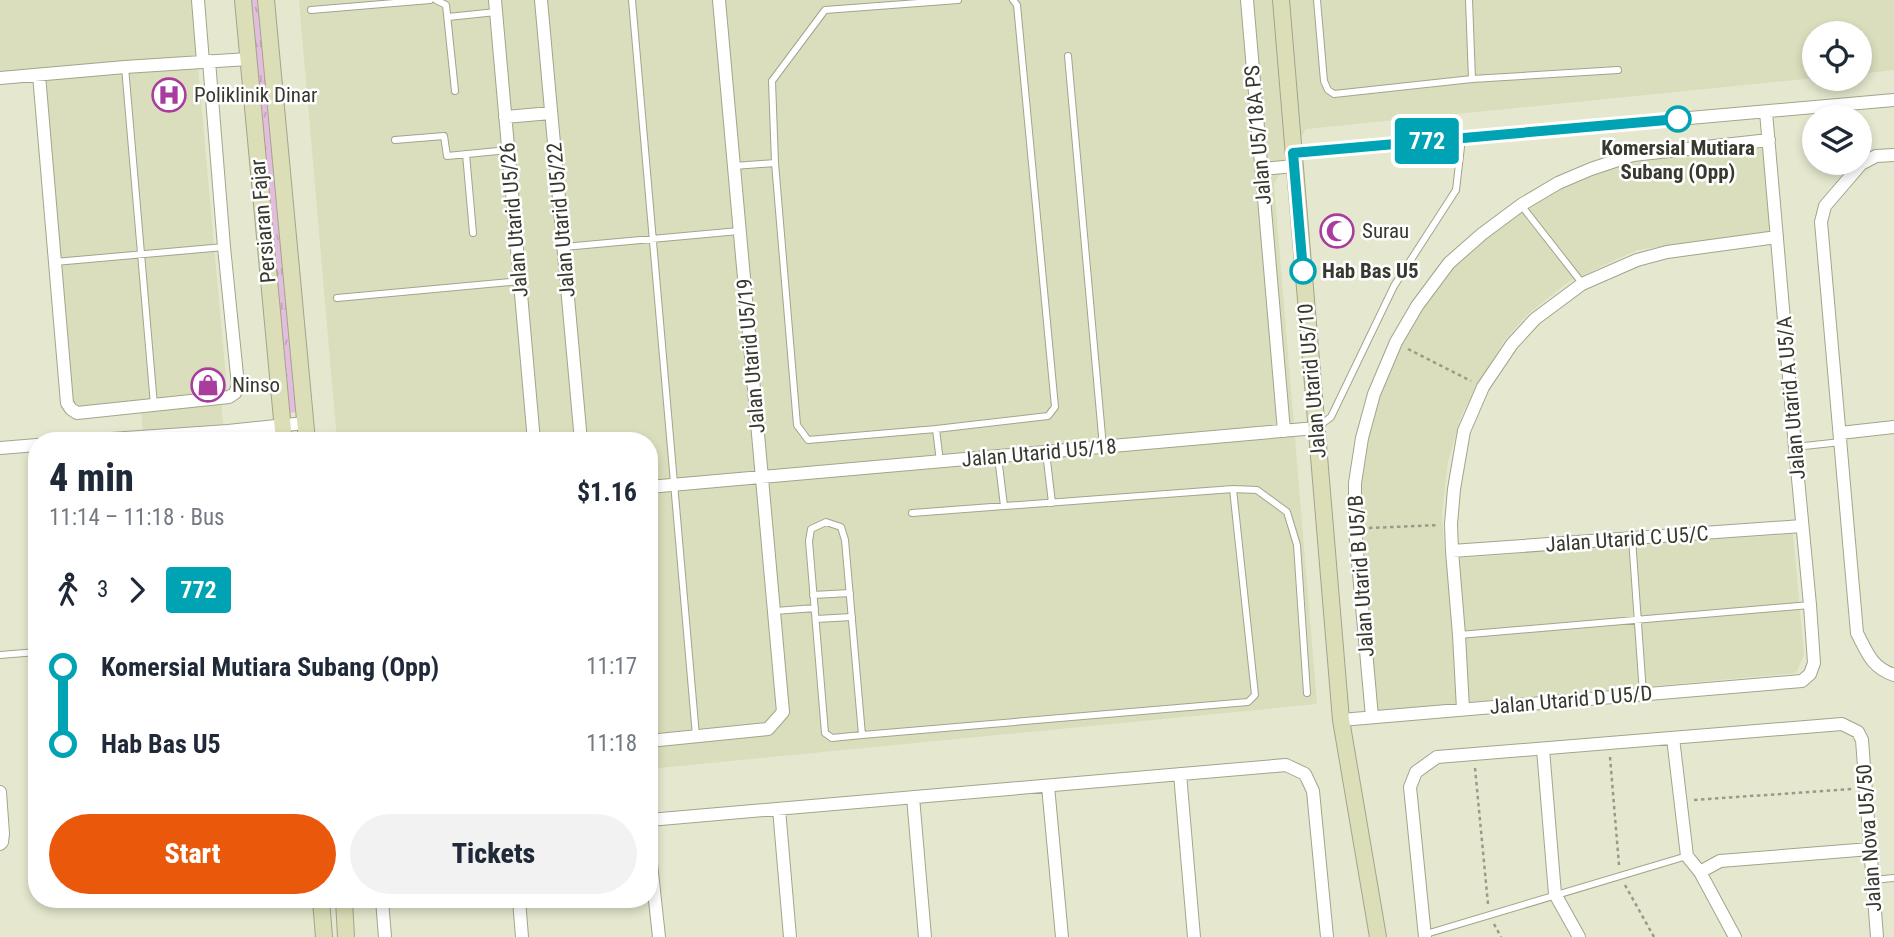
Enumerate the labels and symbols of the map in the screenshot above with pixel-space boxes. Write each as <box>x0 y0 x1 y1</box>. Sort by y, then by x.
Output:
street label: Jalan U5/18A PS <box>1240 64 1276 206</box>
hospital icon: Poliklinik Dinar <box>150 76 188 114</box>
place label: Poliklinik Dinar <box>194 83 318 107</box>
marker: Komersial Mutiara Subang (Opp) <box>1665 106 1691 132</box>
line badge: 772 <box>1387 118 1467 164</box>
place label: Komersial Mutiara Subang (Opp) <box>1601 136 1755 184</box>
street label: Jalan Utarid U5/26 <box>495 142 533 298</box>
street label: Jalan Utarid U5/22 <box>542 142 580 298</box>
street label: Persiaran Fajar <box>246 158 280 284</box>
mosque icon: Surau <box>1318 212 1356 250</box>
place label: Surau <box>1362 219 1409 243</box>
marker: Hab Bas U5 <box>1290 258 1316 284</box>
place label: Hab Bas U5 <box>1322 259 1419 283</box>
street label: Jalan Utarid U5/19 <box>732 278 770 434</box>
street label: Jalan Utarid U5/10 <box>1293 303 1331 459</box>
street label: Jalan Utarid A U5/A <box>1772 315 1810 481</box>
shop icon: Ninso <box>189 366 227 404</box>
place label: Ninso <box>232 373 280 397</box>
street label: Jalan Utarid U5/18 <box>961 434 1117 472</box>
street label: Jalan Utarid B U5/B <box>1343 494 1379 658</box>
street label: Jalan Utarid C U5/C <box>1545 521 1709 557</box>
street label: Jalan Utarid D U5/D <box>1489 681 1653 719</box>
street label: Jalan Nova U5/50 <box>1852 763 1886 913</box>

